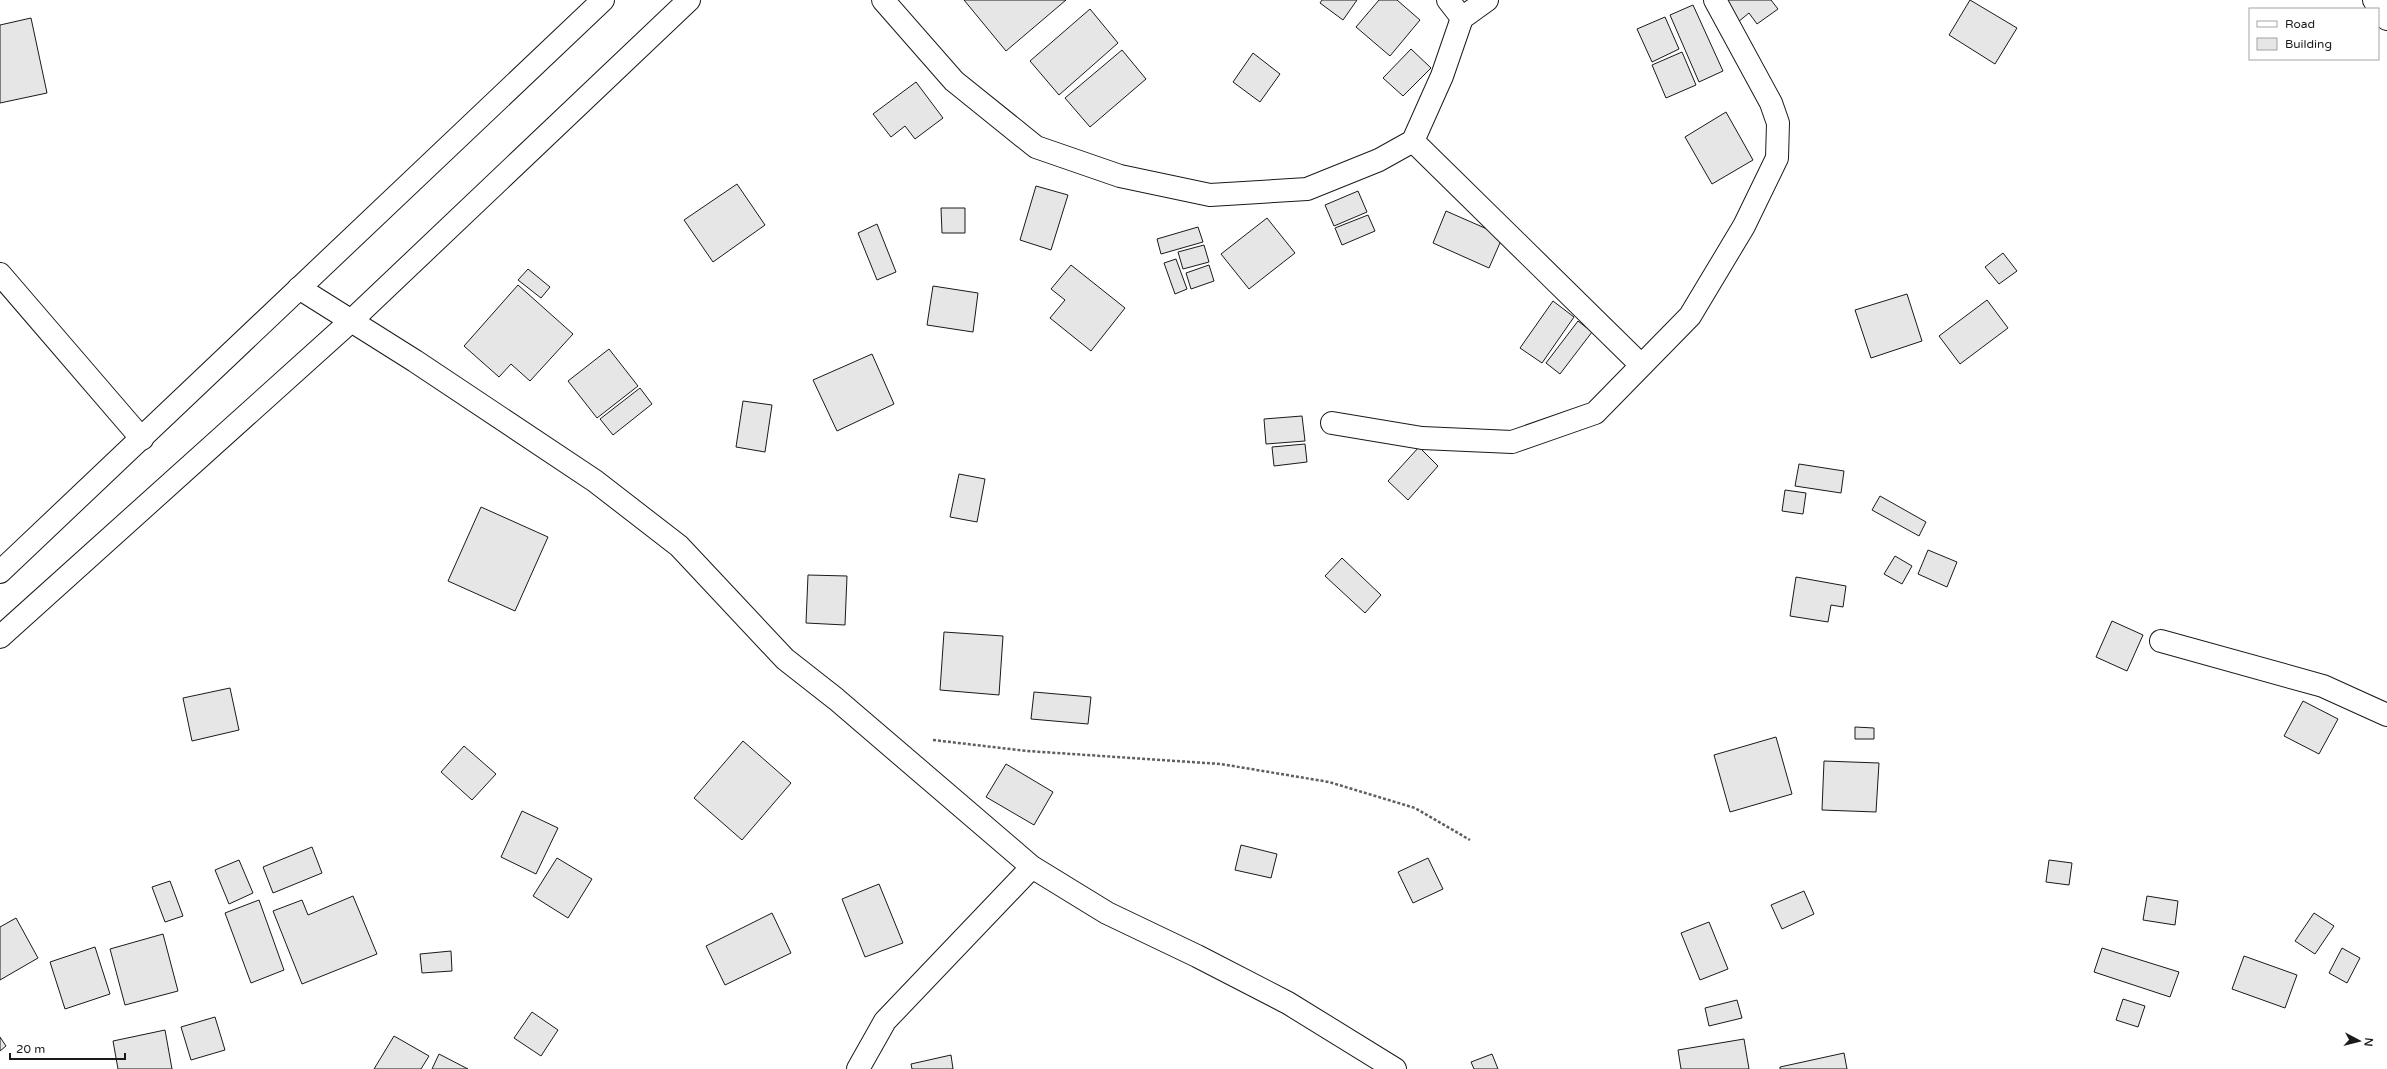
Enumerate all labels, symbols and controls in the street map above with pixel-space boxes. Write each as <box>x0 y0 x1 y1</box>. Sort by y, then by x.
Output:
legend <box>2249 8 2379 60</box>
text: Road <box>2285 17 2315 31</box>
text: Building <box>2285 37 2332 51</box>
north arrow <box>2339 1021 2379 1061</box>
scale bar <box>10 1035 125 1061</box>
text: N <box>2361 1037 2375 1047</box>
text: 20 m <box>16 1042 45 1056</box>

